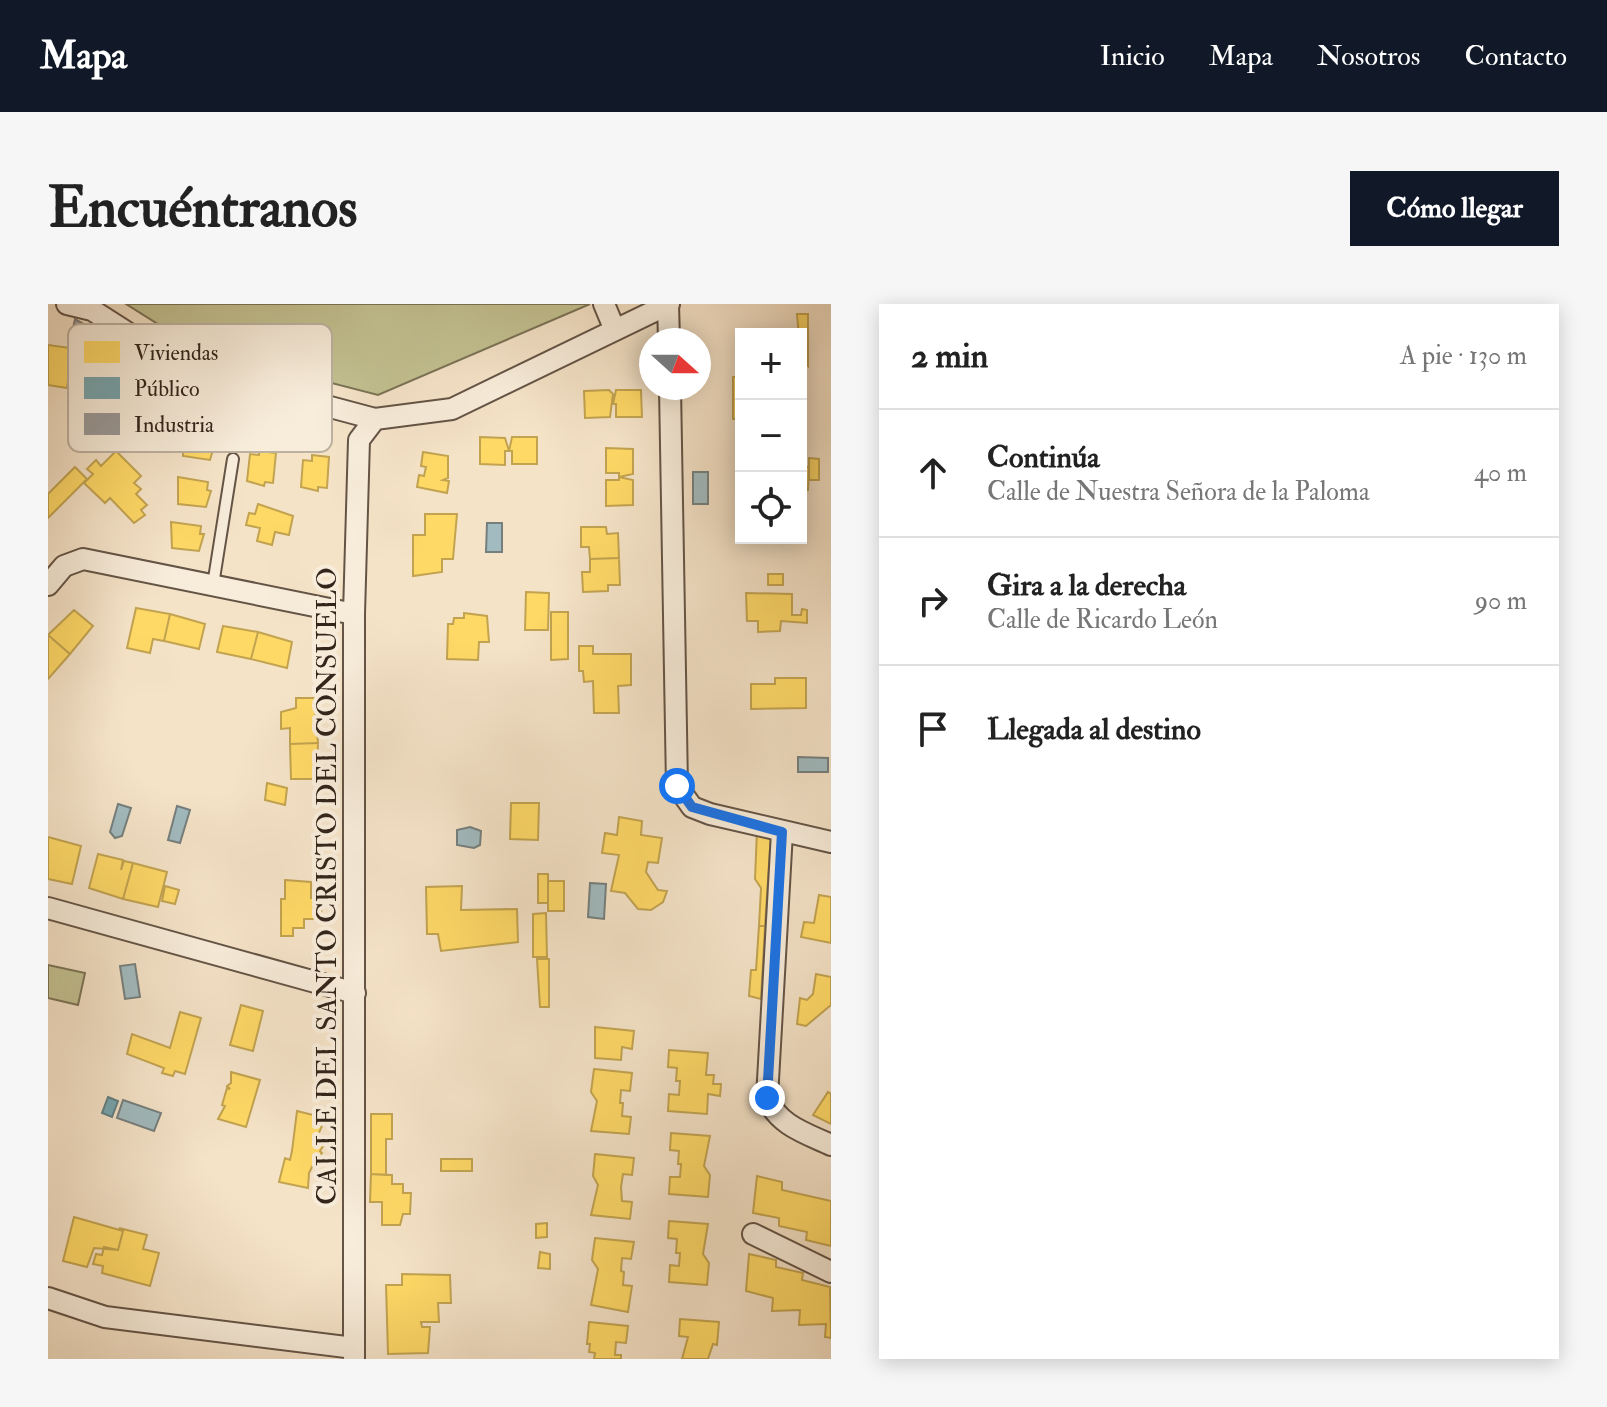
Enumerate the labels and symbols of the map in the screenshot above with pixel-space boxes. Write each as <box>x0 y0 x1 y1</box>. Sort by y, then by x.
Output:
legend <box>68 324 332 452</box>
north arrow <box>639 328 711 400</box>
text: Viviendas <box>134 339 218 367</box>
text: Público <box>134 375 200 403</box>
text: Industria <box>134 411 215 439</box>
street label: CALLE DEL SANTO CRISTO DEL CONSUELO <box>310 567 345 1205</box>
route start <box>659 768 695 804</box>
route end <box>749 1080 785 1116</box>

